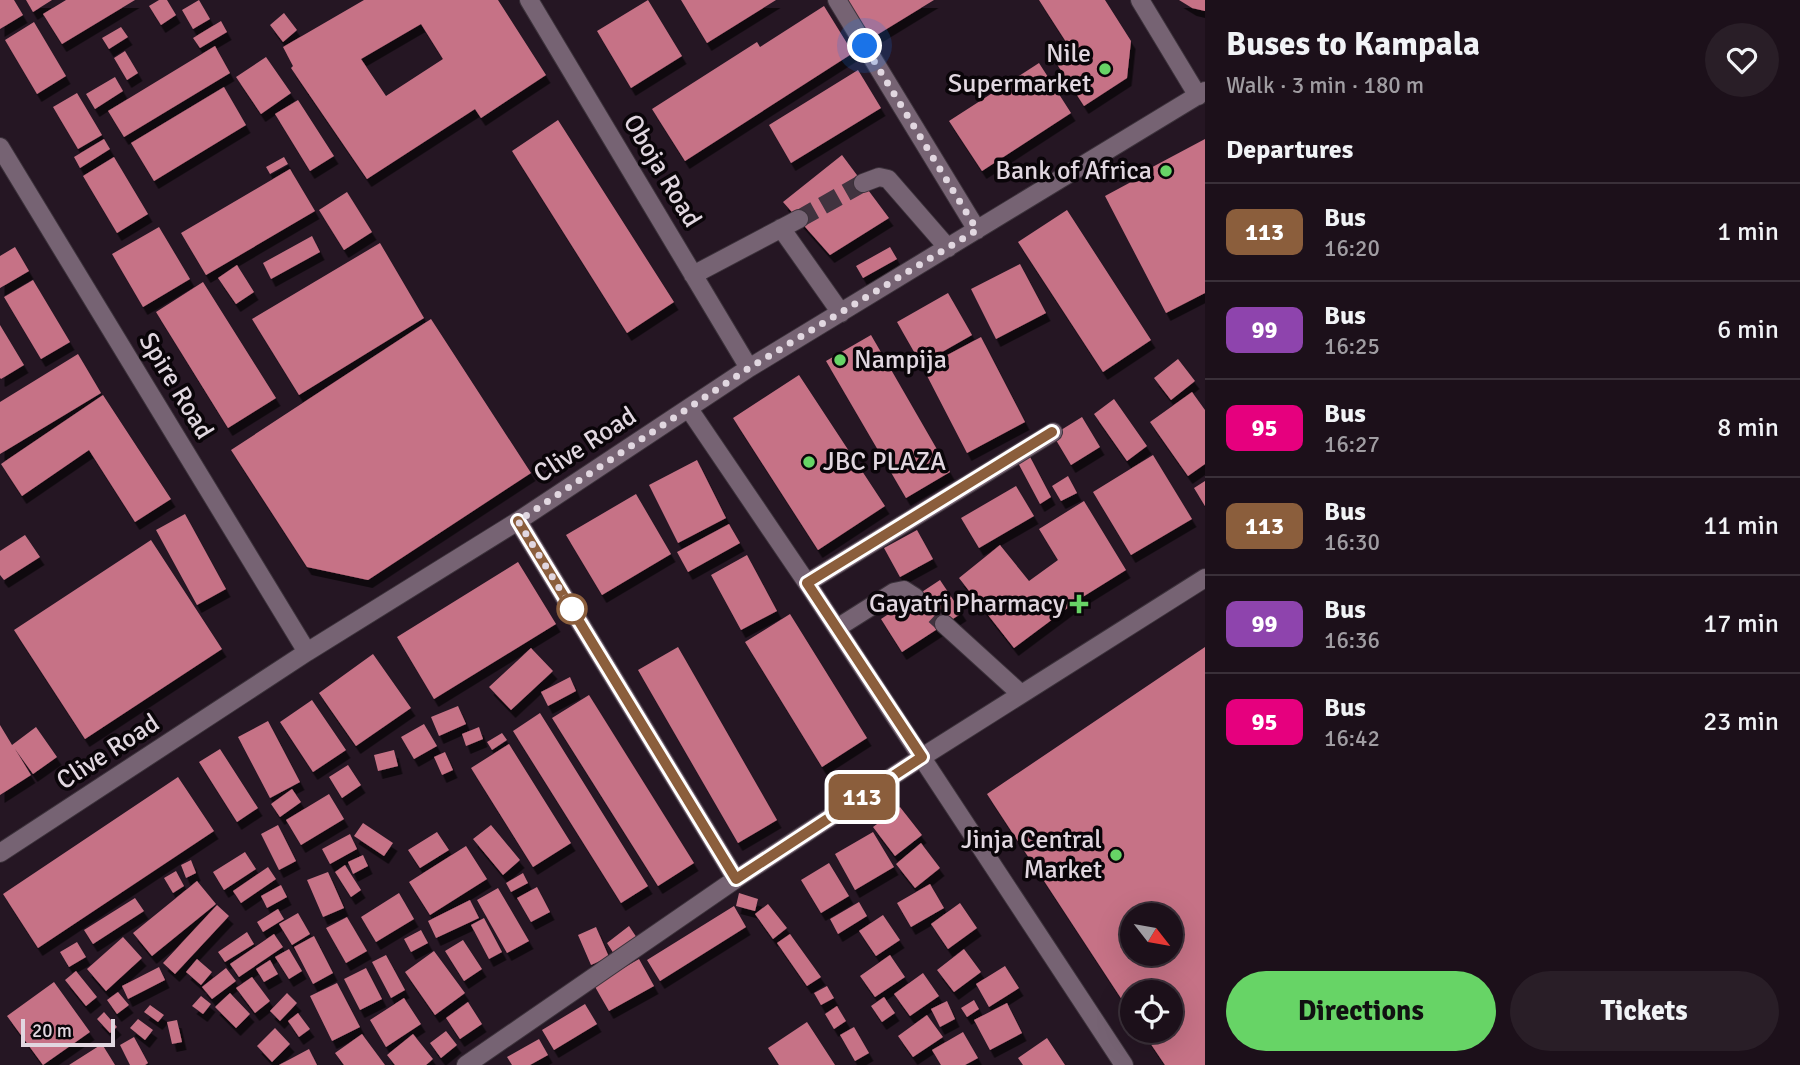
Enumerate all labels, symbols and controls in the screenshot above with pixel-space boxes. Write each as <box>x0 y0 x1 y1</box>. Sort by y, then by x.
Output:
button: heart <box>1705 23 1779 97</box>
text: Buses to Kampala <box>1226 24 1480 65</box>
your location <box>847 28 882 63</box>
place label: Nile Supermarket <box>948 38 1091 100</box>
marker: Nile Supermarket <box>1097 61 1113 77</box>
text: Walk · 3 min · 180 m <box>1226 71 1424 100</box>
street label: Oboja Road <box>616 109 708 233</box>
text: Departures <box>1226 134 1353 166</box>
place label: Bank of Africa <box>995 155 1152 187</box>
marker: Bank of Africa <box>1158 163 1174 179</box>
text: Bus <box>1324 202 1366 234</box>
text: 1 min <box>1717 216 1779 248</box>
text: 113 <box>1245 217 1284 247</box>
text: 16:20 <box>1324 234 1380 263</box>
text: Bus <box>1324 300 1366 332</box>
text: 6 min <box>1717 314 1779 346</box>
text: 99 <box>1252 315 1277 345</box>
street label: Spire Road <box>132 327 220 445</box>
text: 16:25 <box>1324 332 1380 361</box>
place label: Nampija <box>854 344 947 376</box>
marker: Nampija <box>832 352 848 368</box>
text: Bus <box>1324 398 1366 430</box>
street label: Clive Road <box>528 400 642 490</box>
text: 8 min <box>1717 412 1779 444</box>
text: 95 <box>1252 413 1277 443</box>
text: 16:27 <box>1324 430 1380 459</box>
place label: JBC PLAZA <box>823 446 946 478</box>
marker: JBC PLAZA <box>801 454 817 470</box>
text: Bus <box>1324 496 1366 528</box>
text: 11 min <box>1703 510 1779 542</box>
text: 113 <box>1245 511 1284 541</box>
text: 16:30 <box>1324 528 1380 557</box>
place label: Gayatri Pharmacy <box>869 588 1065 620</box>
unlabelled marker <box>557 594 587 624</box>
text: Bus <box>1324 594 1366 626</box>
marker: Gayatri Pharmacy <box>1071 596 1087 612</box>
text: 17 min <box>1703 608 1779 640</box>
text: 99 <box>1252 609 1277 639</box>
text: 16:36 <box>1324 626 1380 655</box>
text: Bus <box>1324 692 1366 724</box>
text: 23 min <box>1703 706 1779 738</box>
street label: Clive Road <box>51 707 165 797</box>
text: 95 <box>1252 707 1277 737</box>
text: 16:42 <box>1324 724 1380 753</box>
line badge: 113 <box>822 774 902 820</box>
text: 113 <box>843 782 881 812</box>
place label: Jinja Central Market <box>961 824 1102 886</box>
marker: Jinja Central Market <box>1108 847 1124 863</box>
north arrow <box>1120 903 1183 966</box>
map controls <box>1120 903 1183 1043</box>
button: Directions <box>1226 971 1496 1051</box>
button: Tickets <box>1510 971 1779 1051</box>
button: locate <box>1120 980 1183 1043</box>
scale bar <box>21 1016 116 1048</box>
text: 20 m <box>32 1019 72 1043</box>

